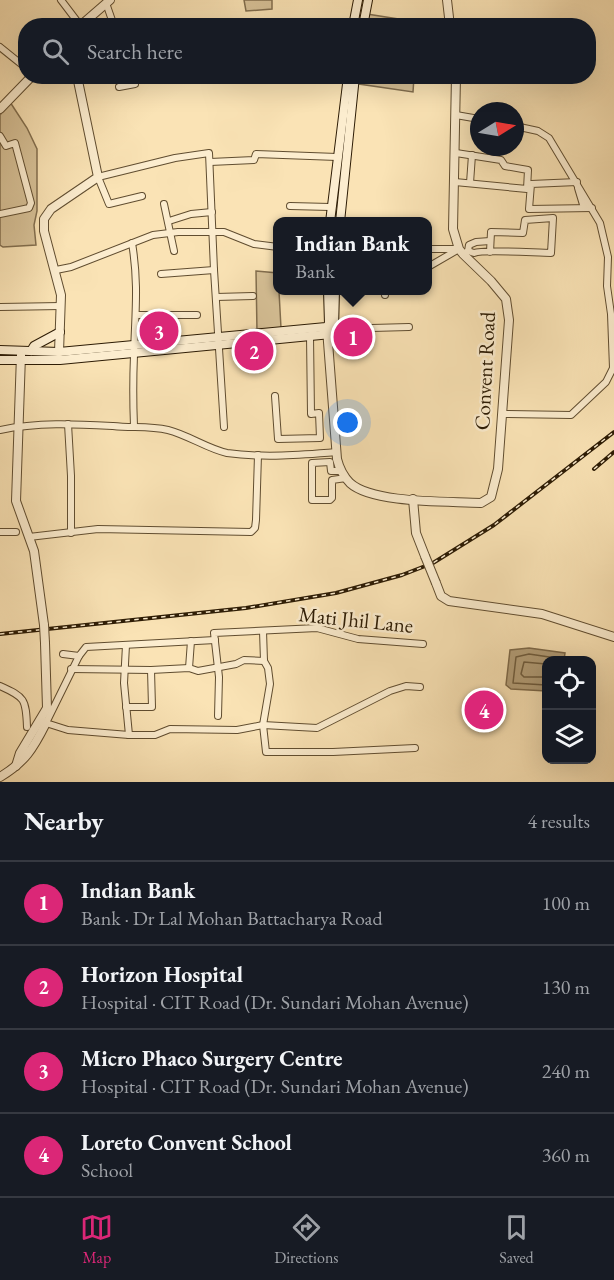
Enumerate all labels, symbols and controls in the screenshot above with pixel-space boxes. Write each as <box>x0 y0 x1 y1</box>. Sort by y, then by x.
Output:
search box <box>18 18 596 84</box>
icon: search <box>39 35 72 68</box>
text: Search here <box>87 37 182 66</box>
north arrow <box>470 102 524 156</box>
popup <box>273 217 432 295</box>
text: Indian Bank <box>295 229 410 258</box>
text: Bank <box>295 258 335 284</box>
pin: 3 <box>140 308 178 354</box>
street label: Convent Road <box>468 311 501 431</box>
pin: 1 <box>334 314 372 360</box>
pin: 2 <box>234 328 274 374</box>
your location <box>333 408 362 437</box>
street label: Mati Jhil Lane <box>297 600 415 639</box>
map controls <box>542 656 596 764</box>
button: locate <box>542 656 596 710</box>
pin: 4 <box>464 688 504 732</box>
button: layers <box>542 710 596 764</box>
text: Nearby <box>24 804 104 838</box>
text: 4 results <box>527 808 590 834</box>
text: Indian Bank <box>81 876 195 905</box>
text: 1 <box>38 890 49 916</box>
text: 100 m <box>542 890 590 916</box>
text: Bank · Dr Lal Mohan Battacharya Road <box>81 905 383 931</box>
text: Horizon Hospital <box>81 960 243 989</box>
text: 2 <box>38 974 49 1000</box>
text: 130 m <box>542 974 590 1000</box>
text: Hospital · CIT Road (Dr. Sundari Mohan Avenue) <box>81 989 469 1015</box>
text: Micro Phaco Surgery Centre <box>81 1044 342 1073</box>
text: 3 <box>38 1058 49 1084</box>
text: 240 m <box>542 1058 590 1084</box>
text: Hospital · CIT Road (Dr. Sundari Mohan Avenue) <box>81 1073 469 1099</box>
text: Loreto Convent School <box>81 1128 292 1157</box>
text: 4 <box>38 1142 49 1168</box>
text: 360 m <box>542 1142 590 1168</box>
text: School <box>81 1157 133 1183</box>
tab: Map <box>80 1211 113 1268</box>
tab: Directions <box>274 1211 339 1268</box>
tab: Saved <box>499 1211 534 1268</box>

